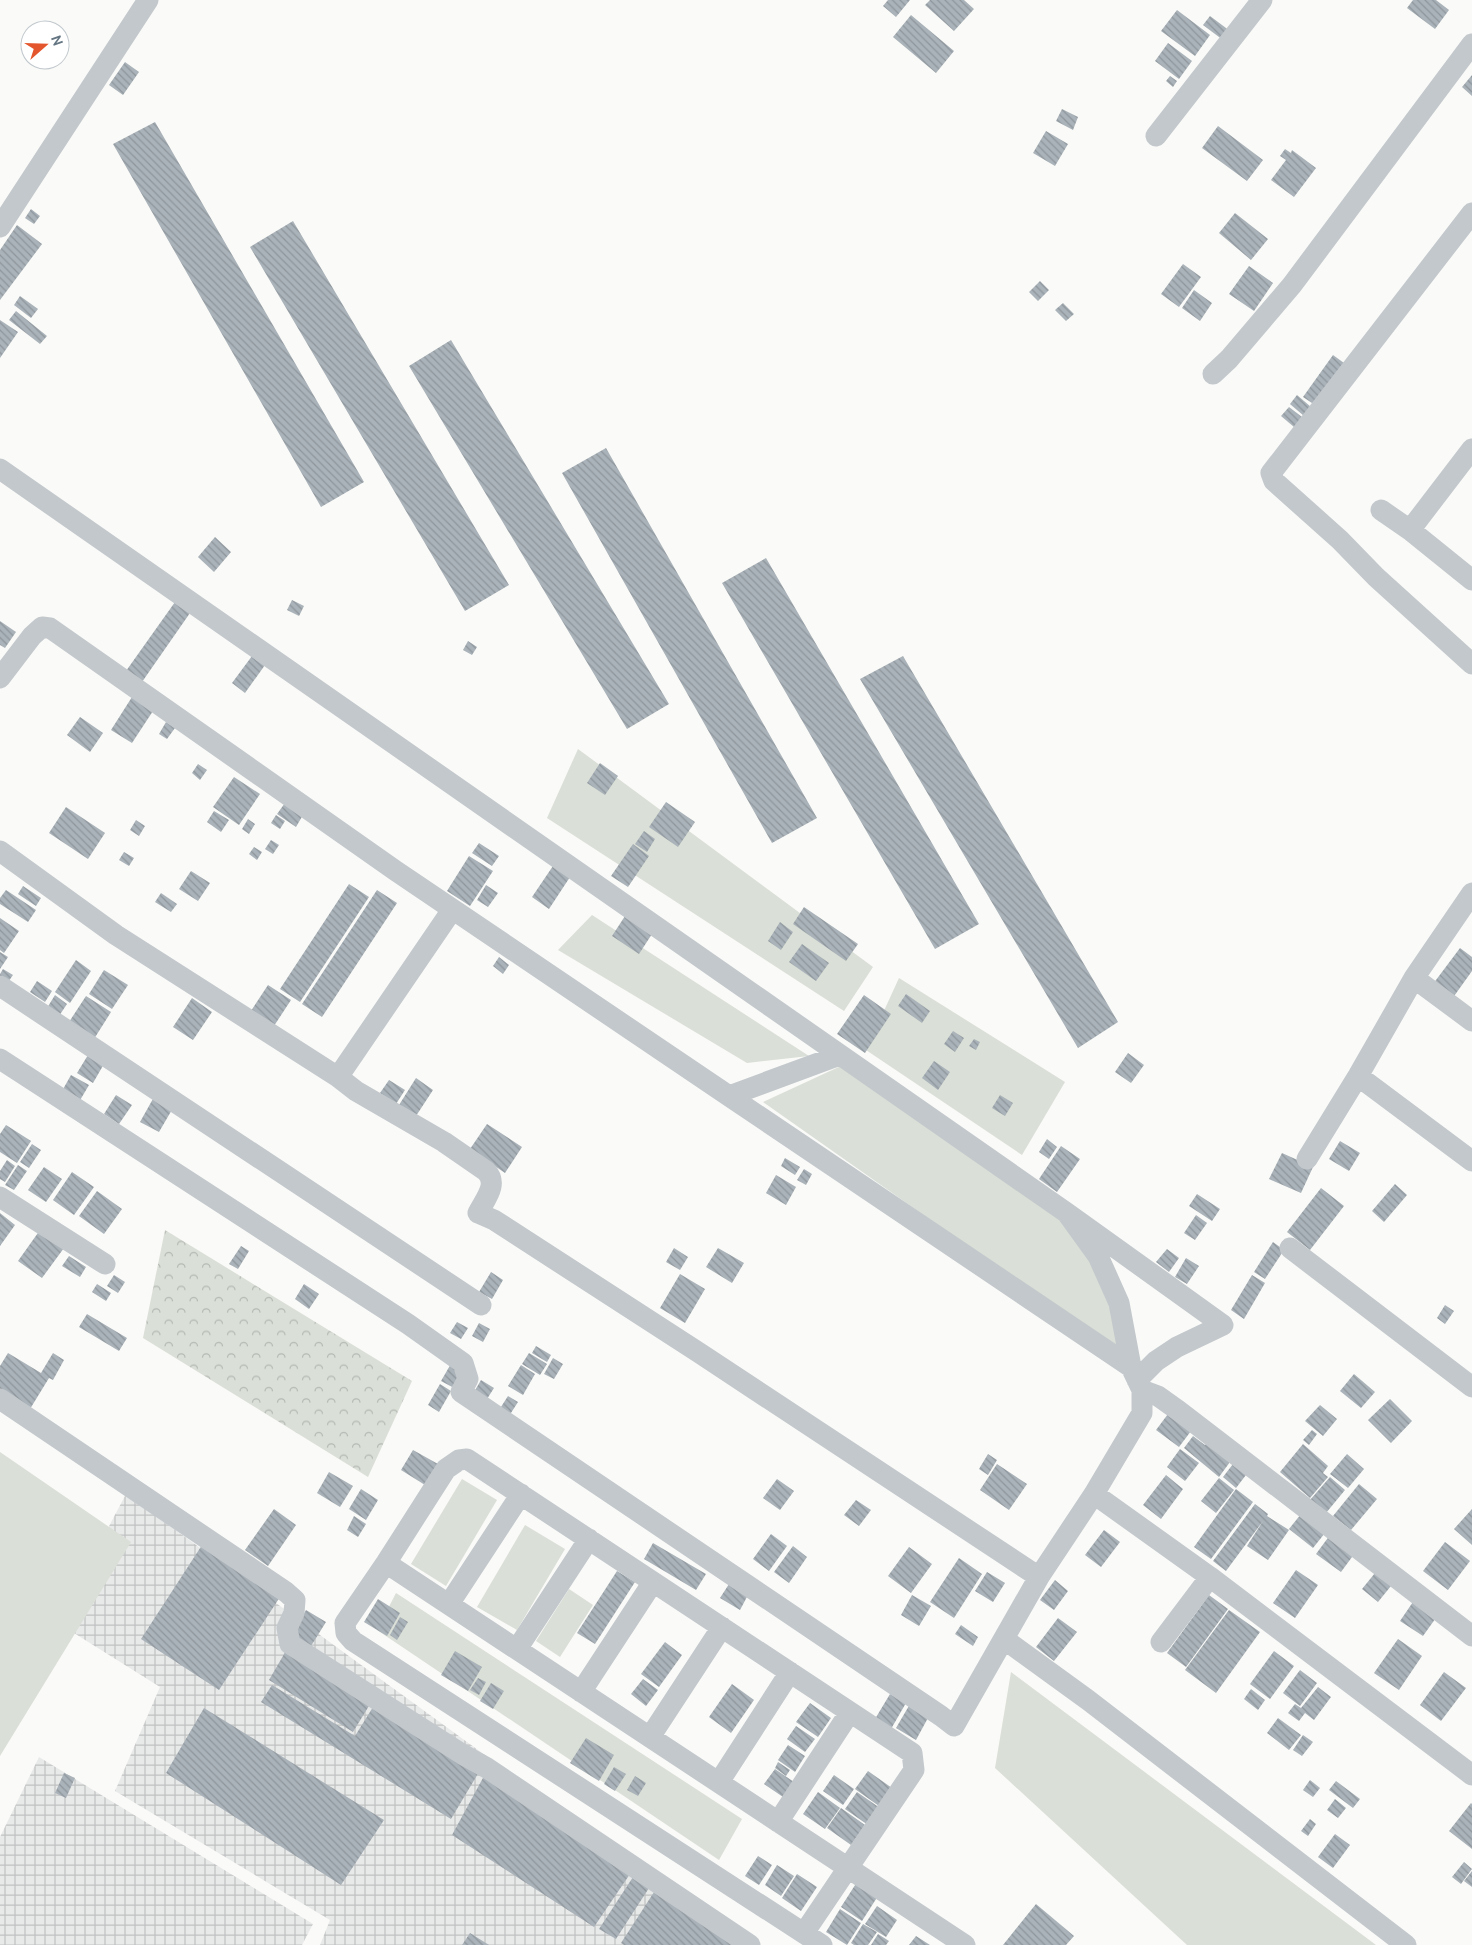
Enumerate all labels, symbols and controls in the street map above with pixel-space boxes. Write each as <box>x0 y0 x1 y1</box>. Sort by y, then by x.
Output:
north arrow <box>20 20 70 70</box>
text: N <box>47 33 67 48</box>

